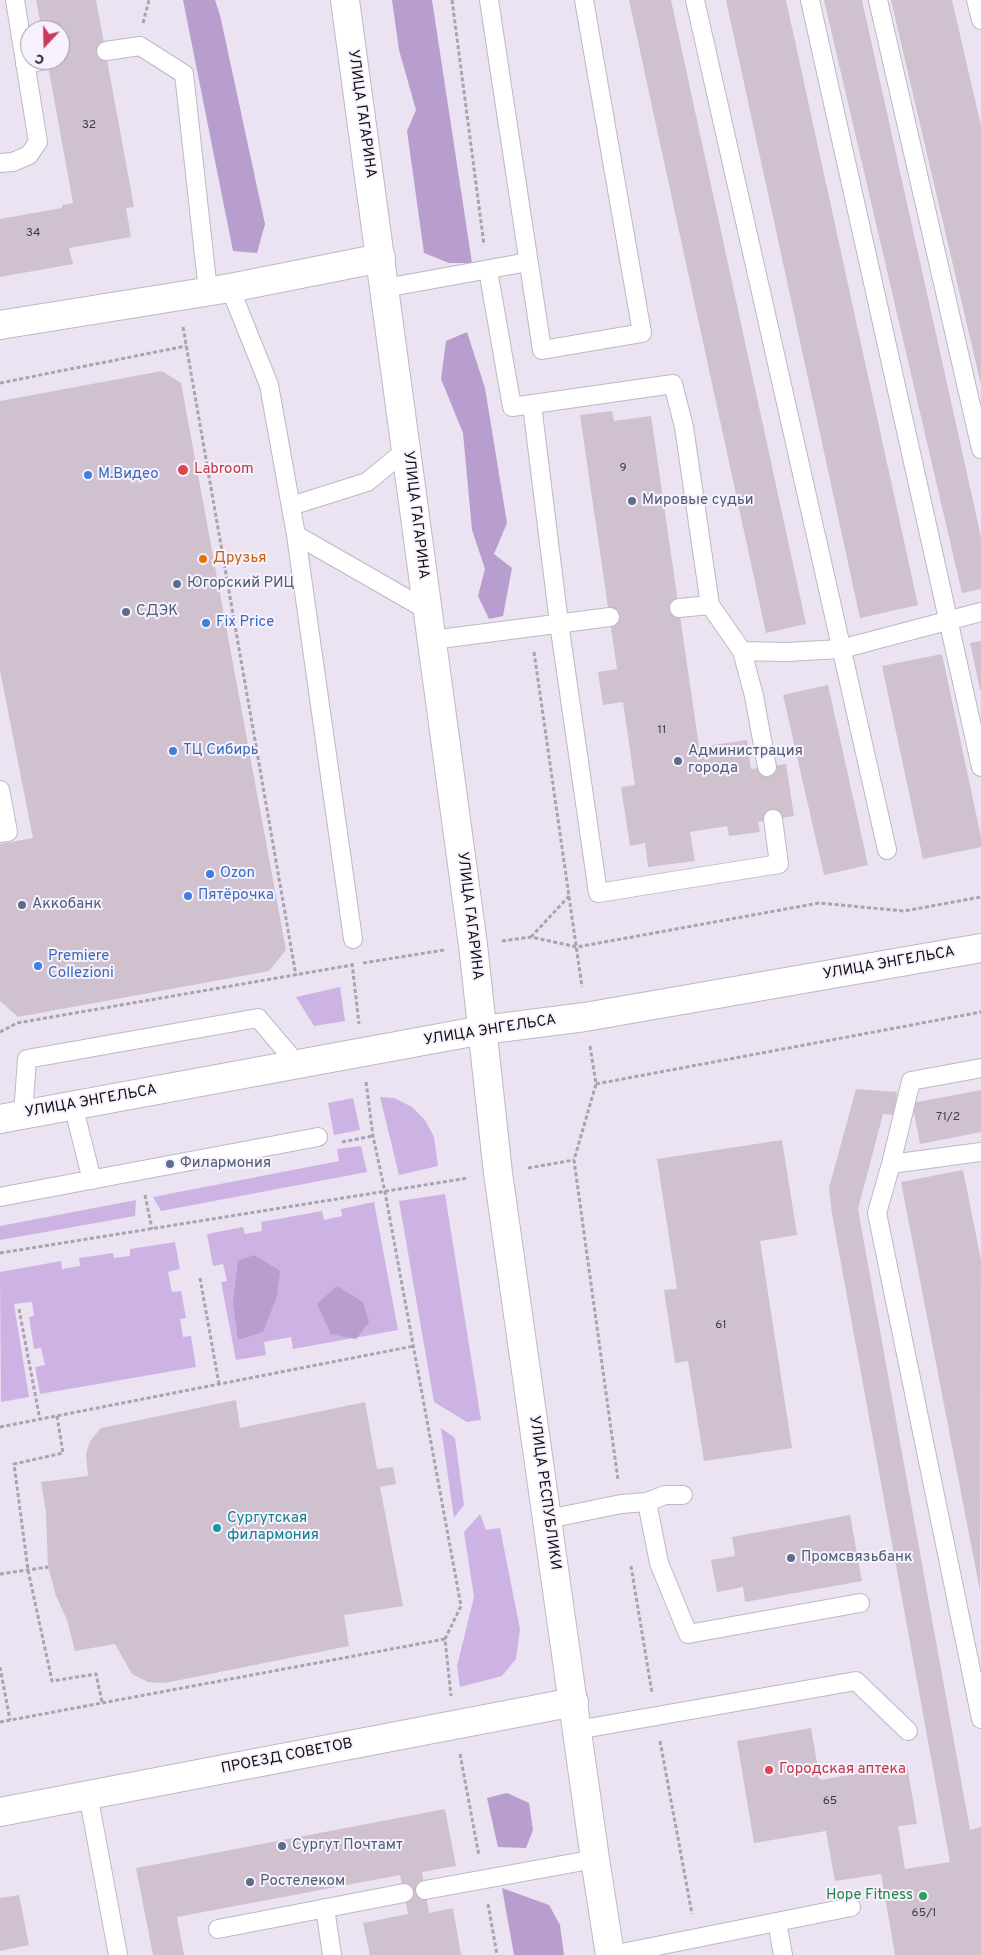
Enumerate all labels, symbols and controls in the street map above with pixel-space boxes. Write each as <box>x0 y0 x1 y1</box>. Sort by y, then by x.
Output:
north arrow <box>20 20 70 70</box>
text: С <box>33 49 47 68</box>
street label: УЛИЦА ГАГАРИНА <box>343 49 379 179</box>
house number: 32 <box>82 119 96 133</box>
house number: 34 <box>26 227 40 241</box>
street label: УЛИЦА ГАГАРИНА <box>398 450 432 580</box>
place label: Labroom <box>194 461 254 479</box>
house number: 9 <box>619 462 627 476</box>
marker: Labroom <box>176 463 190 477</box>
place label: М.Видео <box>98 466 159 484</box>
marker: М.Видео <box>82 469 94 481</box>
place label: Мировые судьи <box>642 492 754 510</box>
marker: Мировые судьи <box>626 495 638 507</box>
place label: Друзья <box>213 550 266 568</box>
marker: Друзья <box>197 553 209 565</box>
place label: Югорский РИЦ <box>187 575 295 593</box>
marker: Югорский РИЦ <box>171 578 183 590</box>
place label: СДЭК <box>136 603 178 621</box>
marker: СДЭК <box>120 606 132 618</box>
place label: Fix Price <box>216 614 274 632</box>
marker: Fix Price <box>200 617 212 629</box>
house number: 11 <box>658 724 666 738</box>
place label: ТЦ Сибирь <box>183 742 259 760</box>
place label: Администрация города <box>688 743 803 778</box>
marker: ТЦ Сибирь <box>167 745 179 757</box>
marker: Администрация города <box>672 755 684 767</box>
street label: УЛИЦА ГАГАРИНА <box>452 851 486 981</box>
place label: Ozon <box>220 865 255 883</box>
marker: Ozon <box>204 868 216 880</box>
place label: Пятёрочка <box>198 887 274 905</box>
marker: Пятёрочка <box>182 890 194 902</box>
place label: Аккобанк <box>32 896 102 914</box>
marker: Аккобанк <box>16 899 28 911</box>
street label: УЛИЦА ЭНГЕЛЬСА <box>822 944 956 984</box>
place label: Premiere Collezioni <box>48 948 114 983</box>
marker: Premiere Collezioni <box>32 960 44 972</box>
street label: УЛИЦА ЭНГЕЛЬСА <box>423 1012 557 1050</box>
street label: УЛИЦА ЭНГЕЛЬСА <box>24 1082 158 1122</box>
house number: 71/2 <box>936 1111 960 1125</box>
place label: Филармония <box>180 1155 271 1173</box>
marker: Филармония <box>164 1158 176 1170</box>
house number: 61 <box>715 1319 727 1333</box>
street label: УЛИЦА РЕСПУБЛИКИ <box>524 1415 564 1571</box>
place label: Сургутская филармония <box>227 1510 319 1545</box>
marker: Сургутская филармония <box>211 1522 223 1534</box>
place label: Промсвязьбанк <box>801 1549 913 1567</box>
marker: Промсвязьбанк <box>785 1552 797 1564</box>
street label: ПРОЕЗД СОВЕТОВ <box>220 1735 354 1779</box>
place label: Городская аптека <box>779 1761 906 1779</box>
marker: Городская аптека <box>763 1764 775 1776</box>
house number: 65 <box>823 1795 837 1809</box>
place label: Сургут Почтамт <box>292 1837 403 1855</box>
marker: Сургут Почтамт <box>276 1840 288 1852</box>
place label: Ростелеком <box>260 1873 345 1891</box>
marker: Ростелеком <box>244 1876 256 1888</box>
place label: Hope Fitness <box>826 1887 913 1905</box>
marker: Hope Fitness <box>917 1890 929 1902</box>
house number: 65/1 <box>912 1907 936 1921</box>

